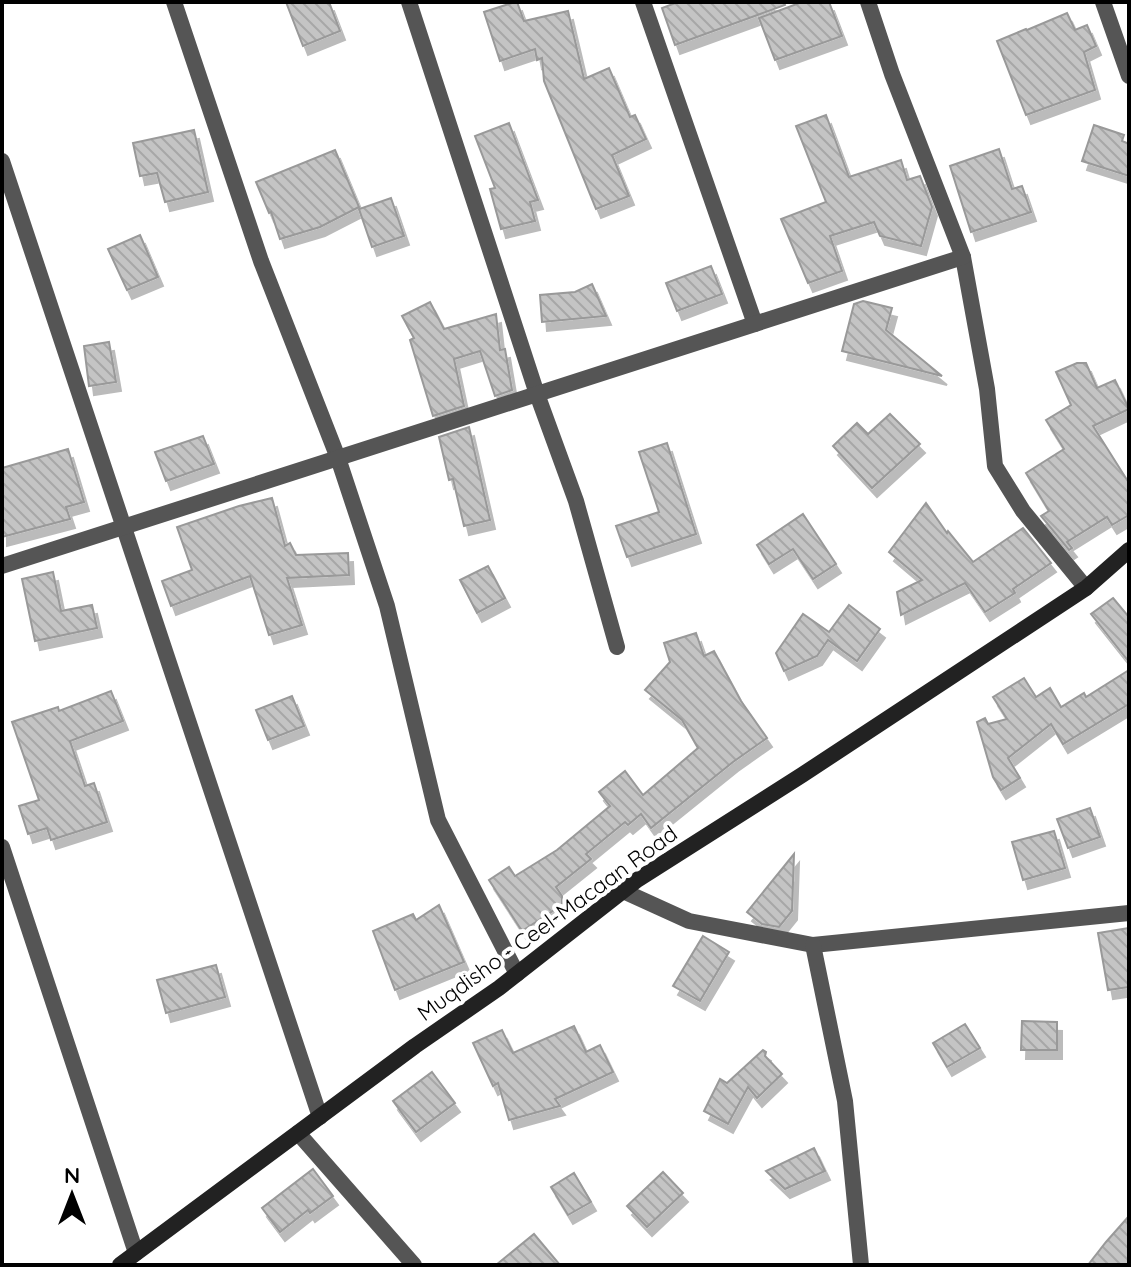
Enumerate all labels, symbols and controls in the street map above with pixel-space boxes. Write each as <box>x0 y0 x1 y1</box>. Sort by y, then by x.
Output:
street label: Muqdisho - Ceel-Macaan Road <box>411 819 683 1027</box>
north arrow <box>32 1155 112 1235</box>
text: N <box>64 1161 80 1189</box>

